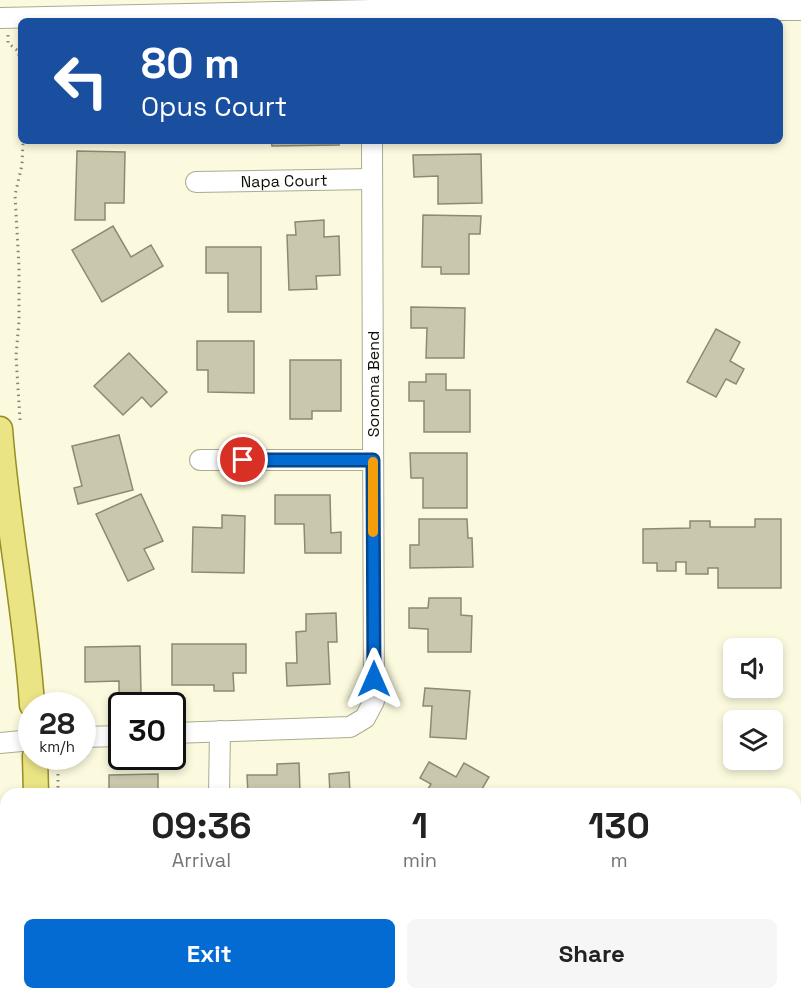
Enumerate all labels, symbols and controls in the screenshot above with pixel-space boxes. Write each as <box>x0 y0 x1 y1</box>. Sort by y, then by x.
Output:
text: 80 m <box>141 37 240 90</box>
icon: left <box>42 42 120 120</box>
text: Opus Court <box>141 89 287 124</box>
street label: Napa Court <box>240 169 328 192</box>
street label: Sonoma Bend <box>363 331 384 437</box>
pin <box>217 434 268 485</box>
icon: arrive <box>226 443 259 476</box>
map controls <box>723 638 783 770</box>
button: sound <box>723 638 783 698</box>
position arrow <box>342 647 406 711</box>
speed limit sign: 30 <box>108 692 186 770</box>
text: 28 <box>39 704 75 743</box>
button: layers <box>723 710 783 770</box>
text: km/h <box>39 737 75 756</box>
text: 09:36 <box>151 803 252 849</box>
text: 1 <box>412 803 428 849</box>
text: 130 <box>588 803 650 849</box>
text: Arrival <box>172 847 231 873</box>
text: min <box>403 847 437 873</box>
text: m <box>610 847 628 873</box>
button: Exit <box>24 919 395 988</box>
button: Share <box>407 919 777 988</box>

